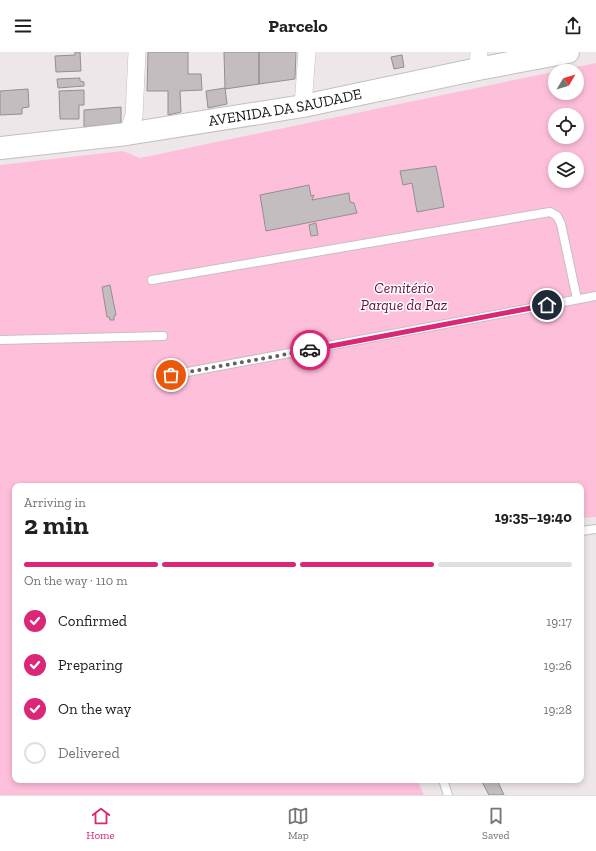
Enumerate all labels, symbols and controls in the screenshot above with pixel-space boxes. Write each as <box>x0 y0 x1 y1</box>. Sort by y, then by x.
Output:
icon: menu <box>12 15 34 37</box>
text: Parcelo <box>268 15 328 37</box>
icon: share <box>562 15 584 37</box>
north arrow <box>548 64 584 100</box>
map controls <box>548 64 584 188</box>
street label: AVENIDA DA SAUDADE <box>207 85 363 130</box>
button: locate <box>548 108 584 144</box>
button: layers <box>548 152 584 188</box>
park label: Cemitério Parque da Paz <box>360 279 448 314</box>
pin <box>530 288 564 322</box>
icon: home <box>536 294 558 316</box>
courier <box>290 330 330 370</box>
icon: car <box>299 339 321 361</box>
pin <box>154 358 188 392</box>
icon: bag <box>160 364 182 386</box>
text: Arriving in <box>24 495 86 510</box>
text: 19:35–19:40 <box>495 508 572 526</box>
text: 2 min <box>24 509 89 541</box>
text: On the way · 110 m <box>24 573 127 588</box>
icon: check <box>24 610 46 632</box>
text: Confirmed <box>58 612 127 630</box>
text: 19:17 <box>546 614 572 629</box>
icon: check <box>24 654 46 676</box>
text: Preparing <box>58 656 123 674</box>
text: 19:26 <box>544 658 572 673</box>
icon: check <box>24 698 46 720</box>
text: On the way <box>58 700 131 718</box>
text: 19:28 <box>543 702 572 717</box>
text: Delivered <box>58 744 120 762</box>
tab: Home <box>86 805 115 842</box>
tab: Map <box>287 805 309 842</box>
tab: Saved <box>482 805 510 842</box>

